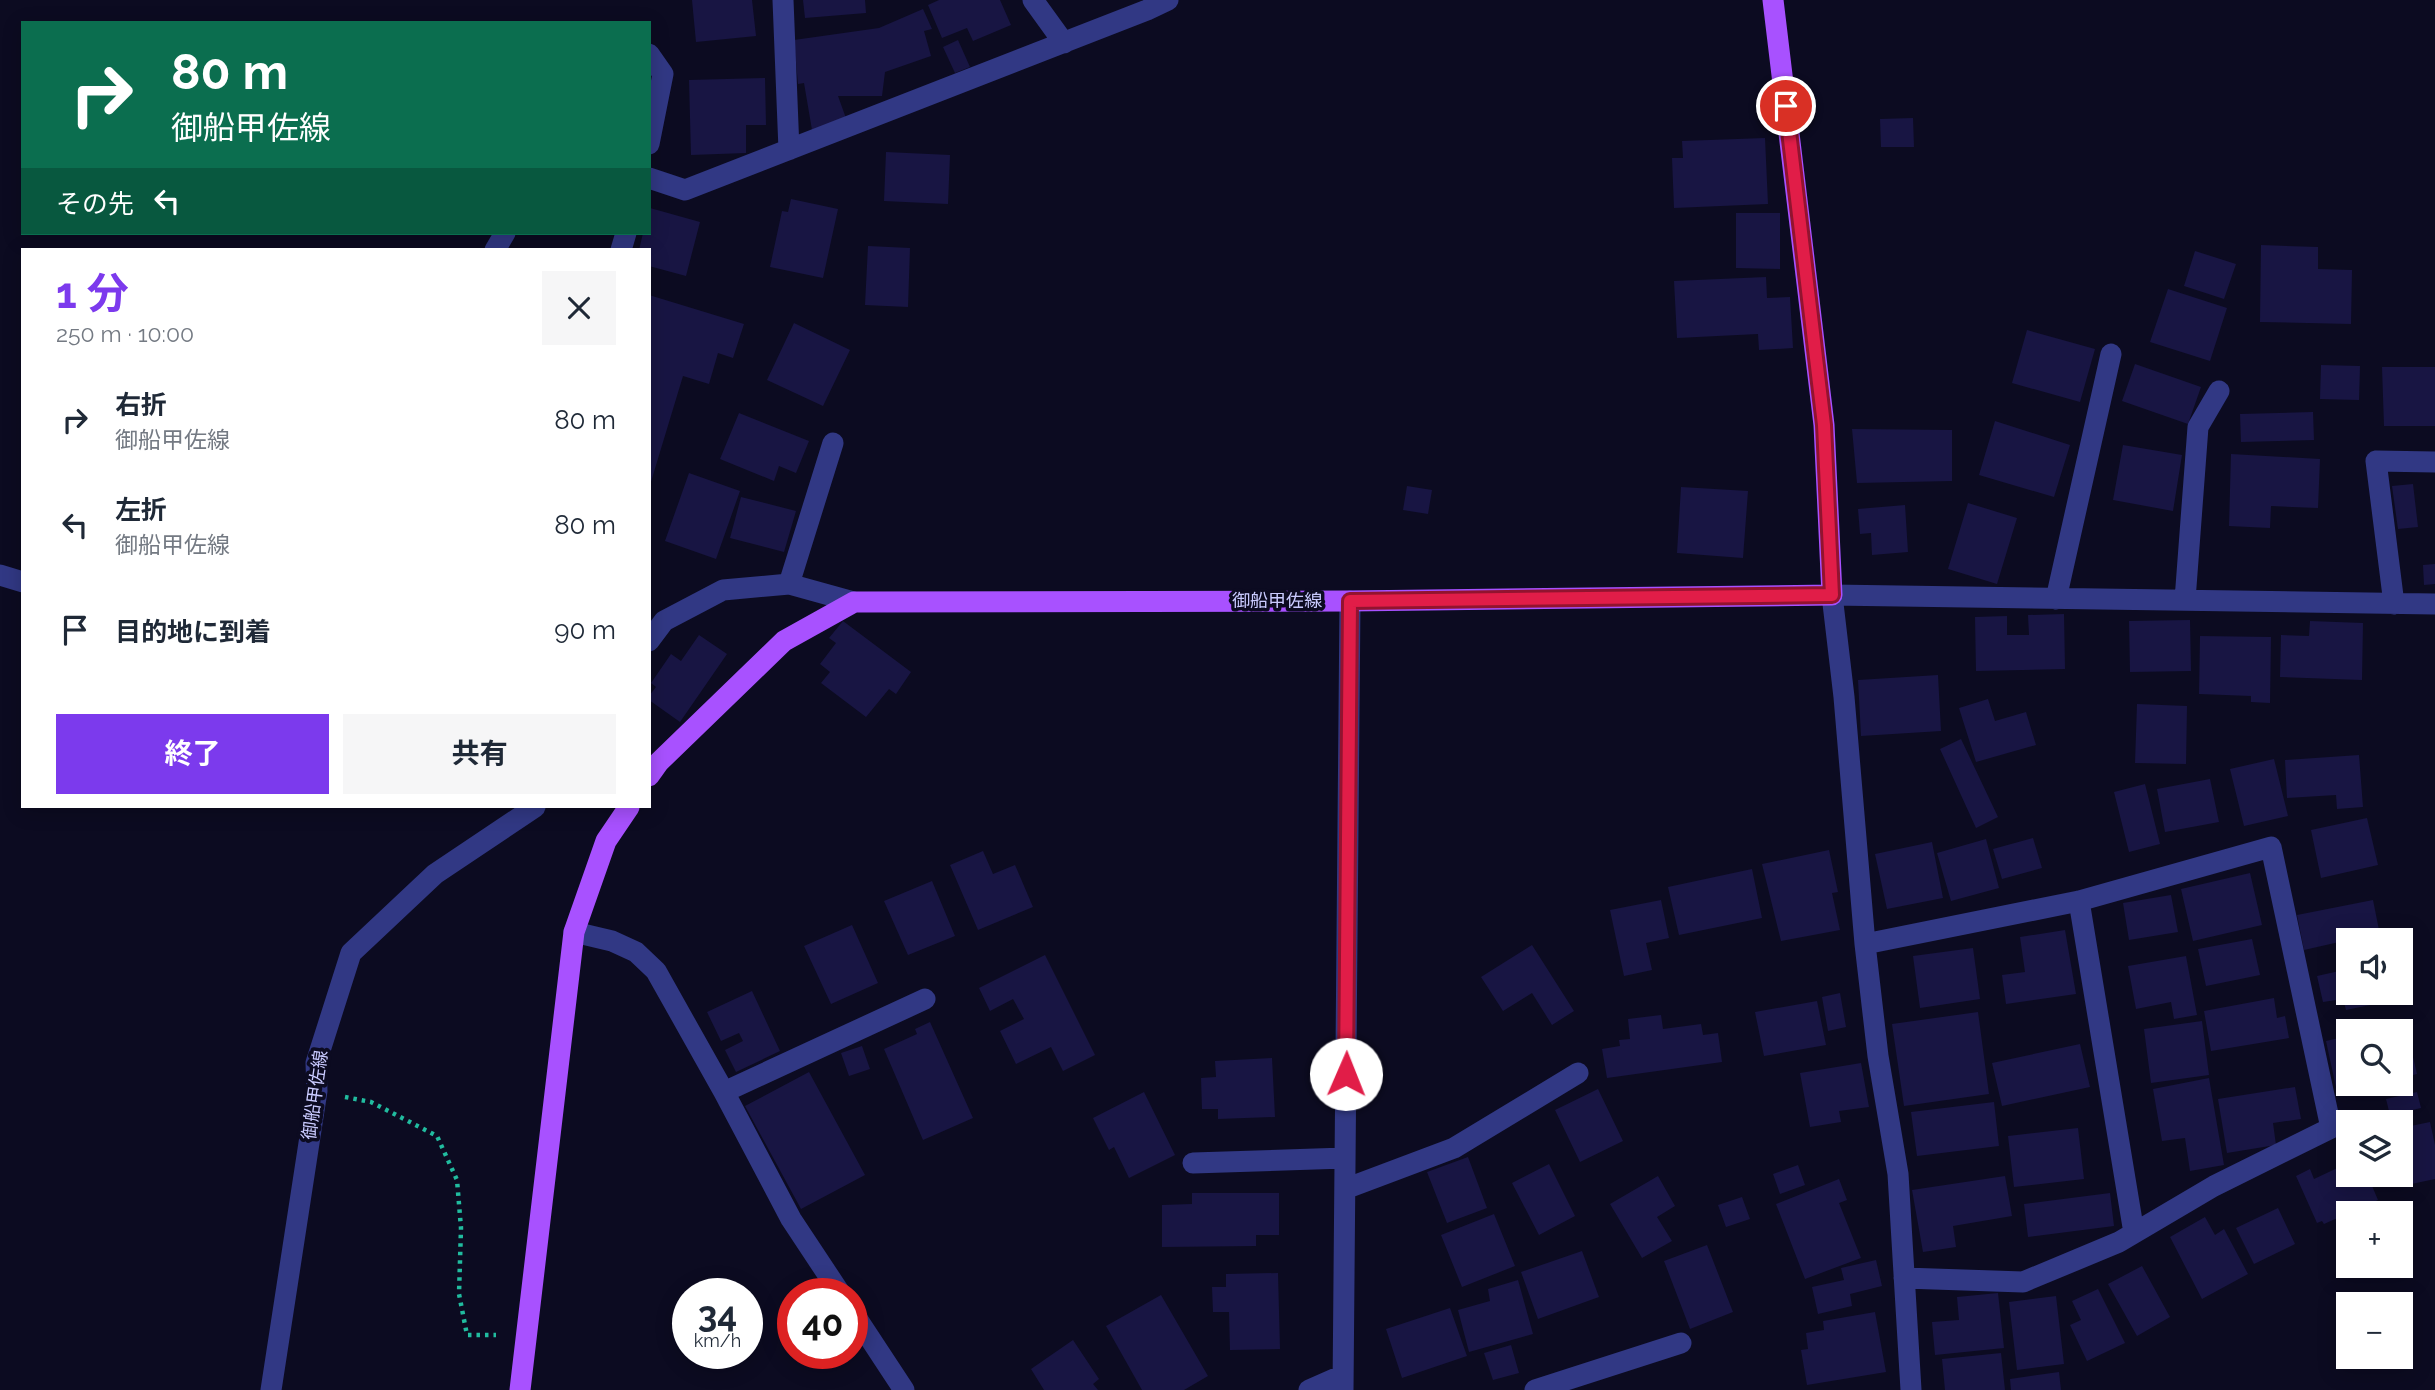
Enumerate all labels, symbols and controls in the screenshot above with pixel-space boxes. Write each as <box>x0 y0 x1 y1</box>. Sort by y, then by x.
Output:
text: 80 m <box>171 43 288 100</box>
icon: right <box>56 49 147 140</box>
pin <box>1756 76 1816 136</box>
icon: arrive <box>1767 87 1805 125</box>
text: 御船甲佐線 <box>171 109 331 146</box>
icon: left <box>148 182 186 220</box>
text: その先 <box>56 189 134 219</box>
text: 1 分 <box>56 269 129 318</box>
button: close <box>542 271 616 345</box>
text: 250 m · 10:00 <box>56 320 194 347</box>
text: 右折 <box>115 390 167 420</box>
icon: right <box>56 401 94 439</box>
text: 80 m <box>554 405 616 435</box>
text: 御船甲佐線 <box>115 426 230 453</box>
text: 左折 <box>115 495 167 525</box>
icon: left <box>56 506 94 544</box>
text: 80 m <box>554 510 616 540</box>
text: 御船甲佐線 <box>115 531 230 558</box>
street label: 御船甲佐線 <box>1232 590 1322 611</box>
icon: arrive <box>56 611 94 649</box>
text: 90 m <box>554 615 616 645</box>
text: 目的地に到着 <box>115 617 271 647</box>
button: 終了 <box>56 714 329 794</box>
button: 共有 <box>343 714 616 794</box>
map controls <box>2336 928 2413 1369</box>
button: sound <box>2336 928 2413 1005</box>
button: search <box>2336 1019 2413 1096</box>
position arrow <box>1309 1037 1383 1111</box>
street label: 御船甲佐線 <box>298 1049 331 1141</box>
button: layers <box>2336 1110 2413 1187</box>
button: + <box>2336 1201 2413 1278</box>
speed limit sign: 40 <box>777 1278 868 1369</box>
button: − <box>2336 1292 2413 1369</box>
text: 34 <box>698 1294 737 1335</box>
text: km/h <box>694 1330 741 1351</box>

